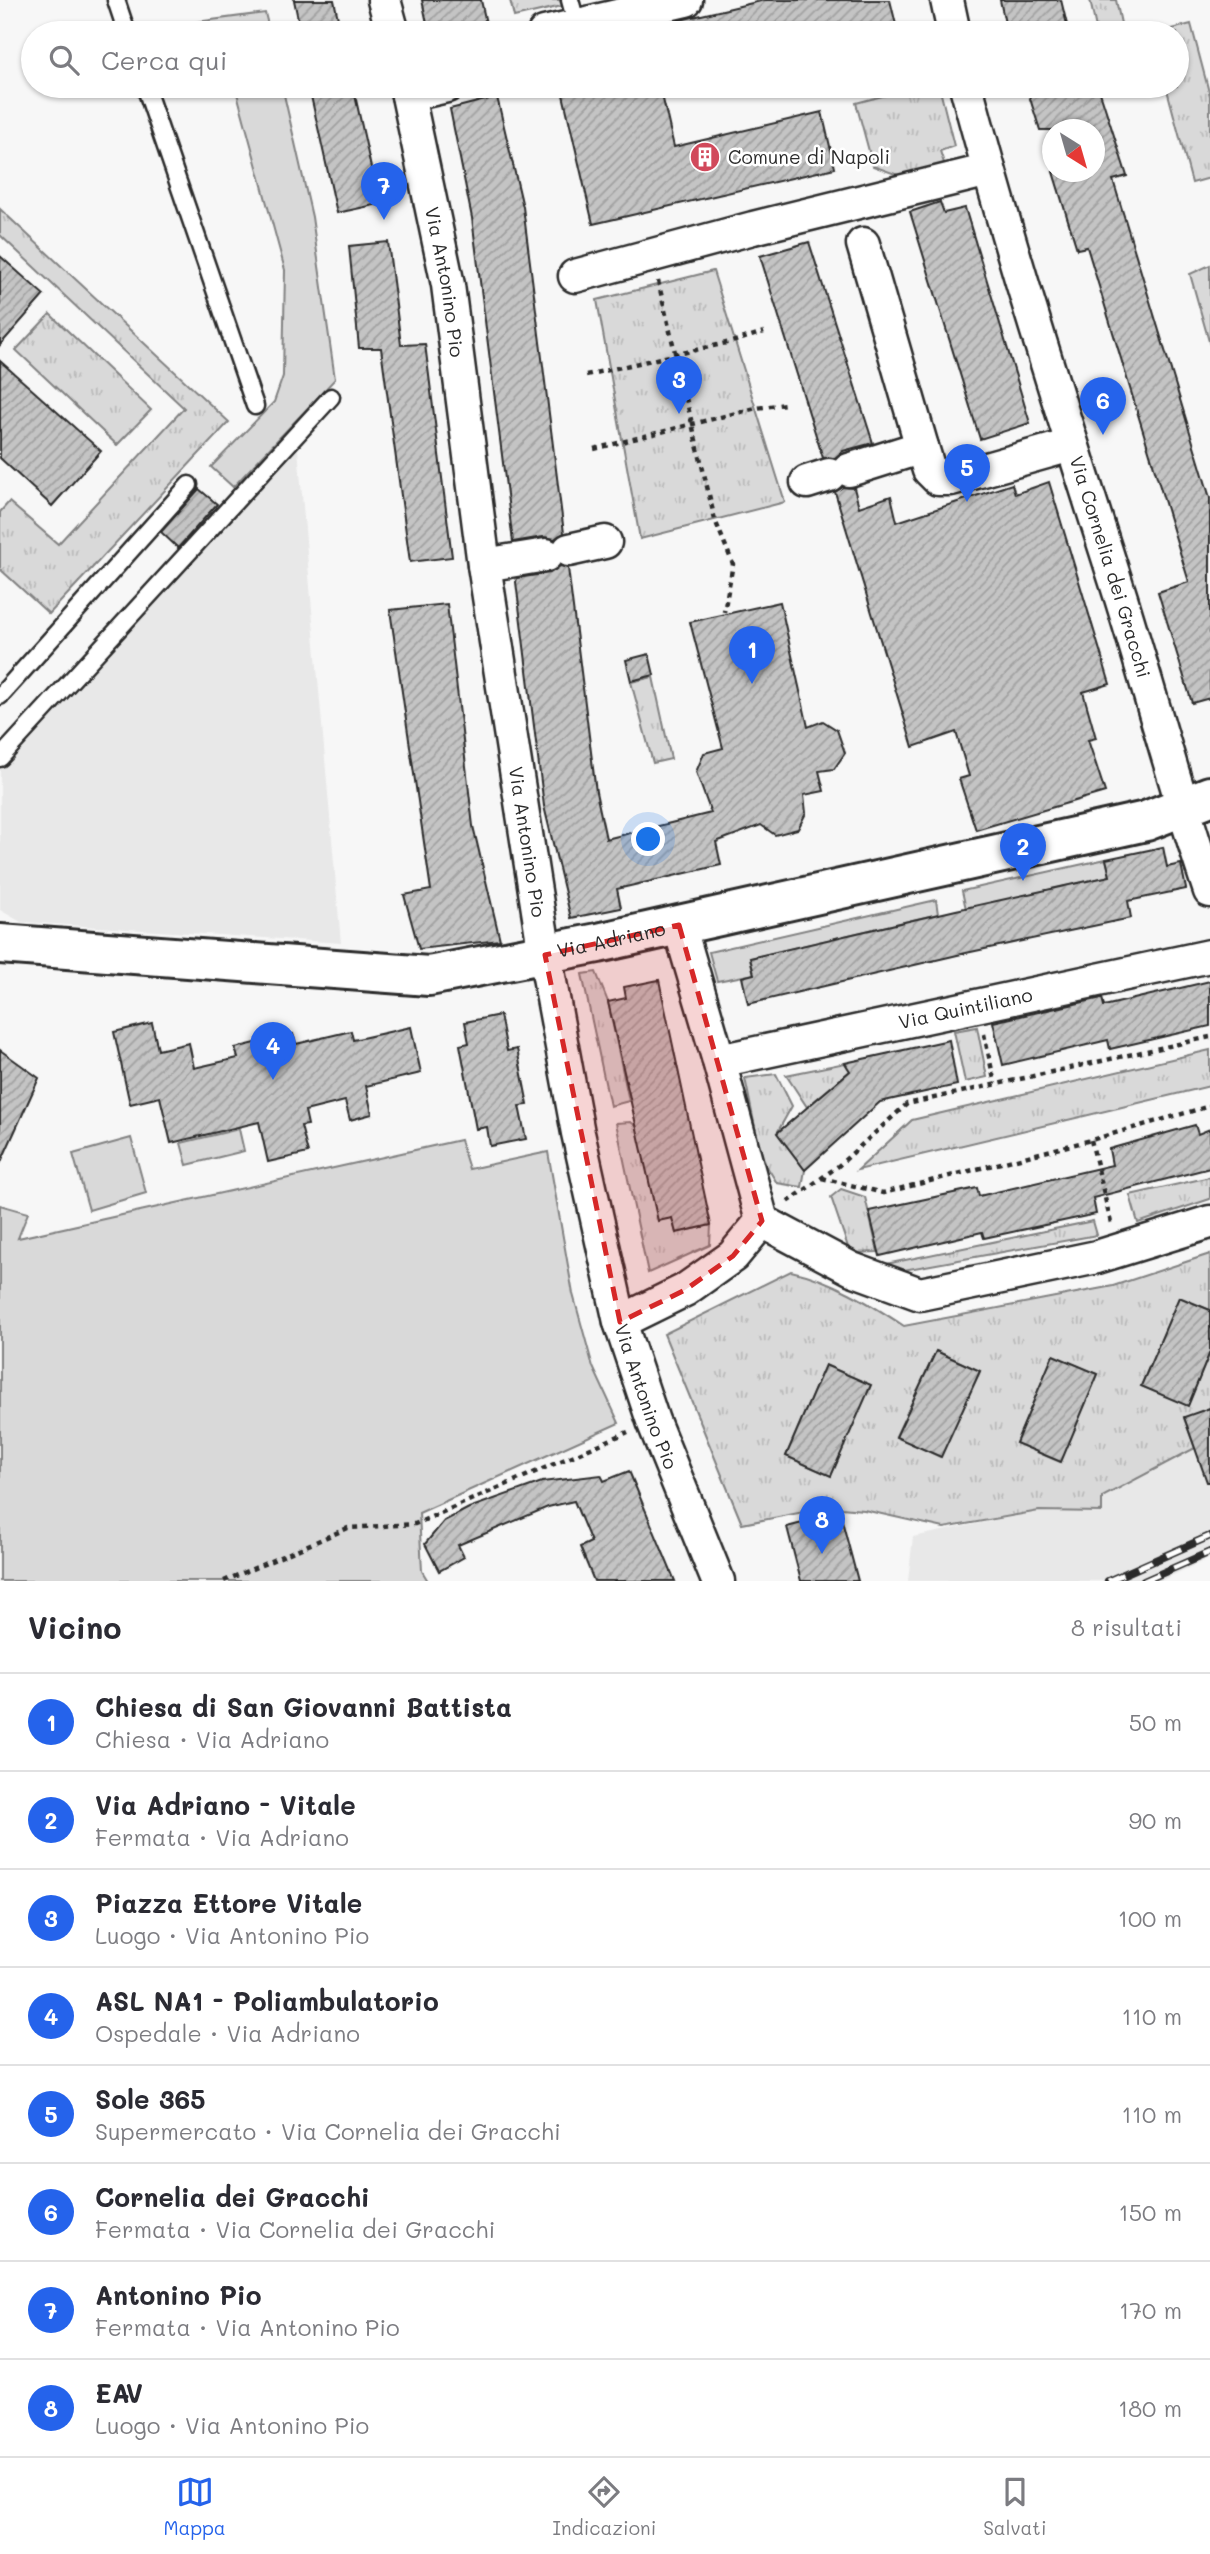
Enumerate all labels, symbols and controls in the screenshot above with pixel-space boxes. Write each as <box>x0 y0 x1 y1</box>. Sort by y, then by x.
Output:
search box <box>21 21 1189 98</box>
icon: search <box>45 41 83 79</box>
text: Cerca qui <box>101 43 227 77</box>
north arrow <box>1042 119 1105 182</box>
building icon: Comune di Napoli <box>688 140 722 174</box>
place label: Comune di Napoli <box>728 144 890 169</box>
pin: 7 <box>361 162 407 220</box>
street label: Via Antonino Pio <box>420 204 470 359</box>
pin: 3 <box>656 356 702 414</box>
pin: 6 <box>1080 377 1126 435</box>
pin: 5 <box>944 444 990 502</box>
street label: Via Cornelia dei Gracchi <box>1065 452 1157 681</box>
pin: 1 <box>729 626 775 684</box>
street label: Via Antonino Pio <box>504 765 552 919</box>
your location <box>631 822 665 856</box>
pin: 2 <box>1000 823 1046 881</box>
street label: Via Adriano <box>555 915 668 963</box>
street label: Via Quintiliano <box>896 981 1034 1034</box>
pin: 4 <box>250 1022 296 1080</box>
street label: Via Antonino Pio <box>609 1321 684 1473</box>
pin: 8 <box>799 1496 845 1554</box>
text: Vicino <box>28 1607 122 1647</box>
text: 8 risultati <box>1071 1612 1182 1642</box>
text: Chiesa di San Giovanni Battista <box>95 1690 512 1724</box>
text: 1 <box>46 1707 56 1737</box>
text: 50 m <box>1129 1707 1182 1737</box>
text: Chiesa · Via Adriano <box>95 1724 329 1754</box>
text: Via Adriano - Vitale <box>95 1788 356 1822</box>
text: 2 <box>45 1805 57 1835</box>
text: 90 m <box>1129 1805 1182 1835</box>
text: Fermata · Via Adriano <box>95 1822 349 1852</box>
text: Piazza Ettore Vitale <box>95 1886 362 1920</box>
text: 3 <box>44 1903 58 1933</box>
text: 100 m <box>1118 1903 1182 1933</box>
text: Luogo · Via Antonino Pio <box>95 1920 369 1950</box>
text: ASL NA1 - Poliambulatorio <box>95 1984 439 2018</box>
text: 4 <box>44 2001 58 2031</box>
text: 110 m <box>1122 2001 1182 2031</box>
text: Ospedale · Via Adriano <box>95 2018 360 2048</box>
text: Sole 365 <box>95 2082 205 2116</box>
text: 5 <box>44 2099 58 2129</box>
text: 110 m <box>1122 2099 1182 2129</box>
text: Supermercato · Via Cornelia dei Gracchi <box>95 2116 561 2146</box>
text: Cornelia dei Gracchi <box>95 2180 370 2214</box>
text: 6 <box>44 2197 58 2227</box>
text: 150 m <box>1118 2197 1182 2227</box>
text: Fermata · Via Cornelia dei Gracchi <box>95 2214 495 2244</box>
text: Antonino Pio <box>95 2278 261 2312</box>
text: 7 <box>45 2295 57 2325</box>
text: 170 m <box>1119 2295 1182 2325</box>
text: Fermata · Via Antonino Pio <box>95 2312 400 2342</box>
text: EAV <box>95 2376 143 2410</box>
text: 8 <box>44 2393 58 2423</box>
text: 180 m <box>1118 2393 1182 2423</box>
text: Luogo · Via Antonino Pio <box>95 2410 369 2440</box>
tab: Mappa <box>163 2473 226 2540</box>
tab: Indicazioni <box>553 2473 656 2540</box>
tab: Salvati <box>983 2473 1047 2540</box>

